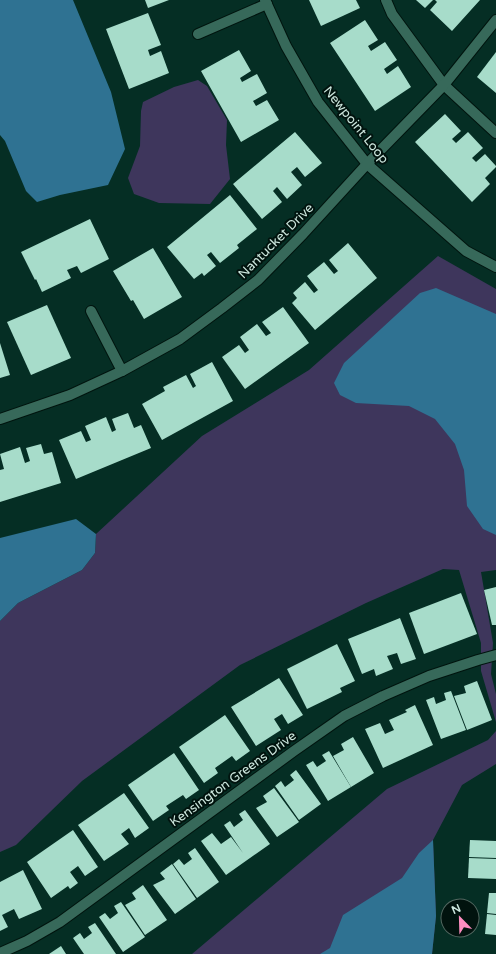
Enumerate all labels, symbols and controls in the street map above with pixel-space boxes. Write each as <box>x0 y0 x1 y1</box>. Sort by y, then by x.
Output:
street label: Newpoint Loop <box>320 83 392 167</box>
street label: Nantucket Drive <box>235 200 317 282</box>
street label: Kensington Greens Drive <box>167 728 299 830</box>
north arrow <box>440 898 480 938</box>
text: N <box>450 902 463 917</box>

